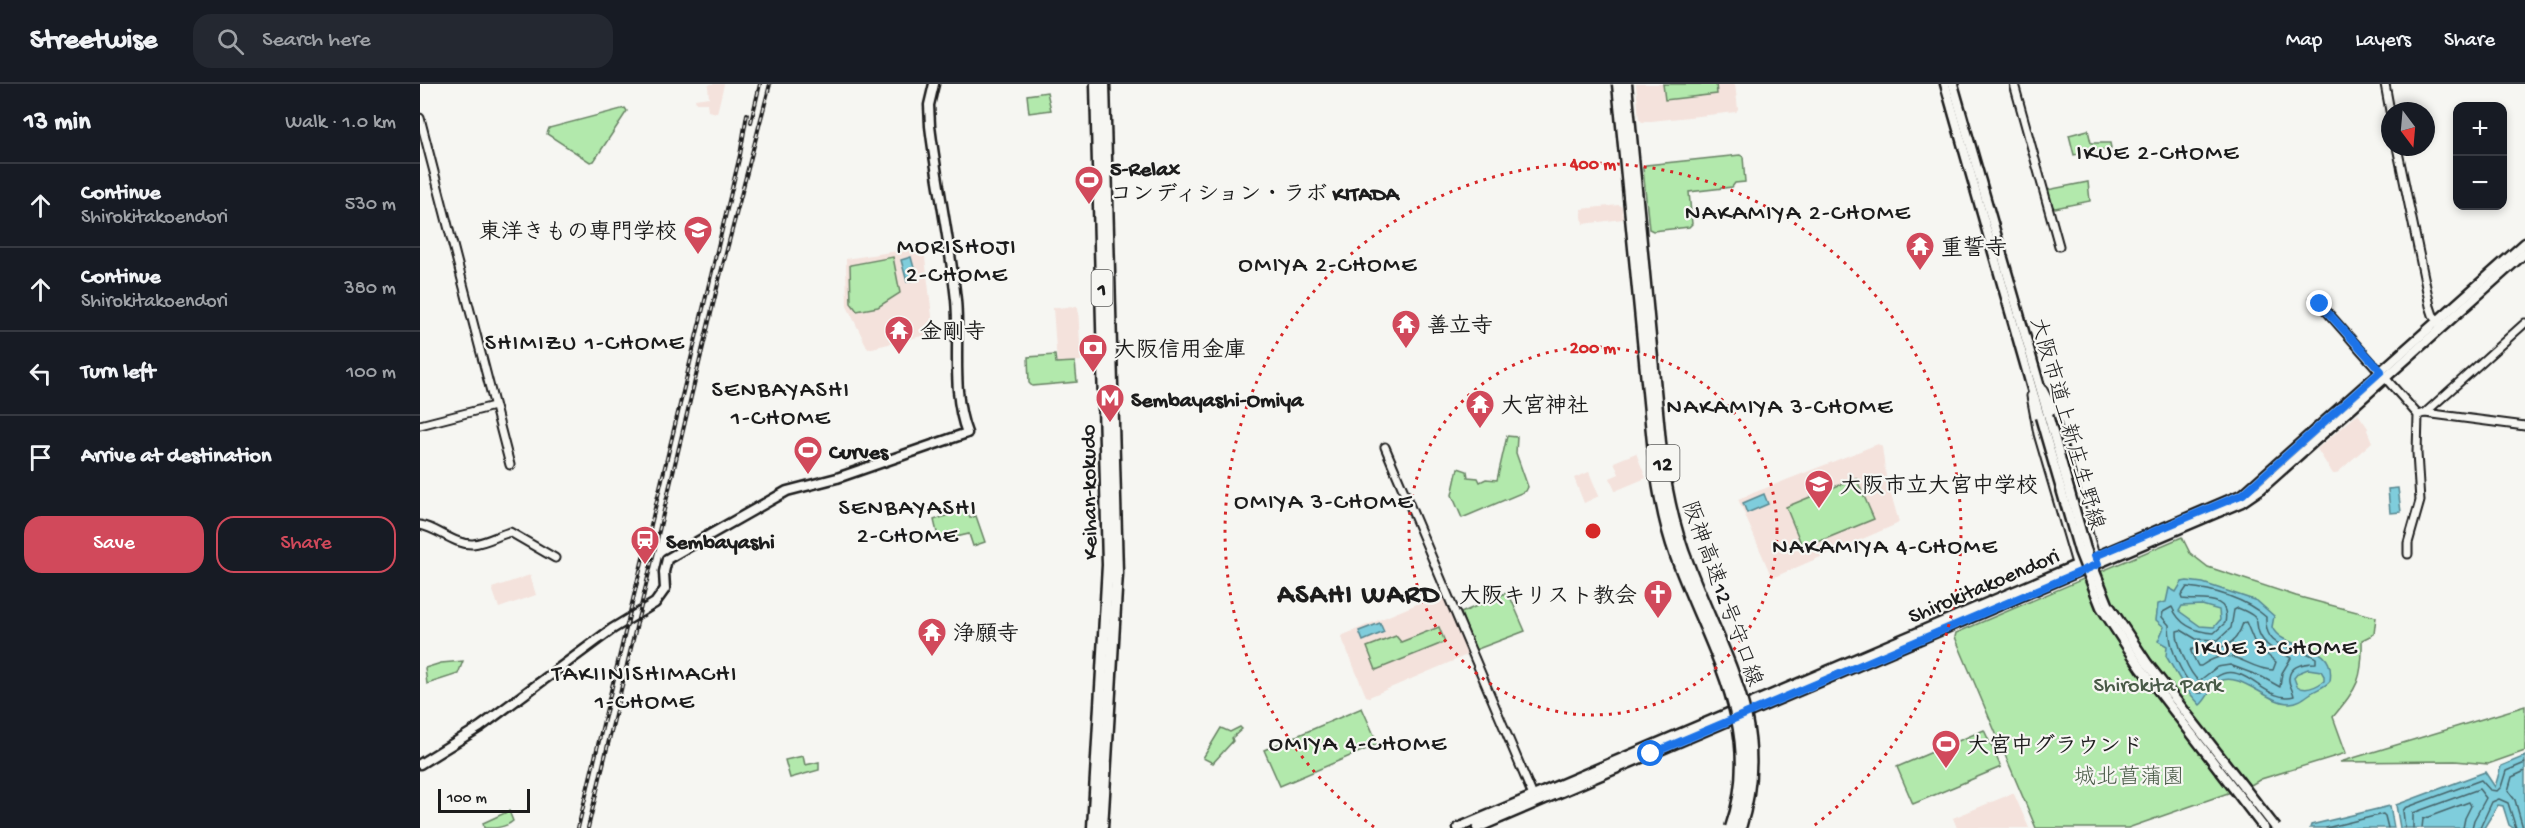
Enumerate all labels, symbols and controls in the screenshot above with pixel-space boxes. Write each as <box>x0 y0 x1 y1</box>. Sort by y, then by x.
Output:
search box <box>193 14 613 68</box>
text: Streetwise <box>30 25 157 58</box>
icon: search <box>214 25 247 58</box>
text: Search here <box>262 28 371 54</box>
text: Map <box>2286 29 2322 54</box>
text: Layers <box>2355 29 2411 54</box>
text: Share <box>2444 29 2495 54</box>
north arrow <box>2381 102 2435 156</box>
map controls <box>2453 102 2507 210</box>
button: + <box>2453 102 2507 156</box>
text: 13 min <box>24 108 91 139</box>
text: Walk · 1.0 km <box>285 112 396 135</box>
district label: IKUE 2-CHOME <box>2076 140 2240 169</box>
text: 400 m <box>1569 155 1616 176</box>
button: − <box>2453 156 2507 210</box>
place label: 5-Relax コンディション・ラボ KITADA <box>1110 158 1401 209</box>
sports icon: 5-Relax コンディション・ラボ KITADA <box>1073 164 1105 206</box>
text: Continue <box>81 181 161 207</box>
icon: ahead <box>24 189 57 222</box>
text: 530 m <box>345 194 396 217</box>
district label: NAKAMIYA 2-CHOME <box>1685 200 1911 229</box>
text: Shirokitakoendori <box>81 207 228 230</box>
school or university icon: 東洋きもの専門学校 <box>682 214 714 256</box>
place label: 東洋きもの専門学校 <box>479 219 677 247</box>
temple icon: 重誓寺 <box>1904 230 1936 272</box>
district label: MORISHOJI 2-CHOME <box>897 234 1017 291</box>
place label: 重誓寺 <box>1941 235 2007 263</box>
district label: OMIYA 2-CHOME <box>1238 252 1418 281</box>
text: Continue <box>81 265 161 291</box>
road number: 1 <box>1092 270 1112 306</box>
icon: ahead <box>24 273 57 306</box>
text: 380 m <box>344 278 396 301</box>
route end <box>2306 290 2332 316</box>
text: Shirokitakoendori <box>81 291 228 314</box>
temple icon: 善立寺 <box>1390 308 1422 350</box>
temple icon: 金剛寺 <box>883 314 915 356</box>
place label: 善立寺 <box>1427 314 1493 341</box>
street label: 大阪市道上新庄生野線 <box>2022 314 2109 533</box>
place label: 金剛寺 <box>920 319 986 347</box>
district label: SHIMIZU 1-CHOME <box>485 330 685 359</box>
bank icon: 大阪信用金庫 <box>1077 332 1109 374</box>
place label: 大阪信用金庫 <box>1114 337 1246 365</box>
text: 200 m <box>1570 339 1616 360</box>
icon: left <box>24 357 57 390</box>
text: Turn left <box>81 360 155 386</box>
text: 100 m <box>346 362 396 385</box>
district label: SENBAYASHI 1-CHOME <box>711 377 851 434</box>
metro station icon: Sembayashi-Omiya <box>1094 382 1126 424</box>
temple icon: 大宮神社 <box>1464 388 1496 430</box>
place label: Sembayashi-Omiya <box>1131 389 1305 415</box>
place label: 大宮神社 <box>1501 393 1589 421</box>
district label: NAKAMIYA 3-CHOME <box>1666 394 1894 423</box>
street label: Keihan-kokudo <box>1077 424 1105 560</box>
sports icon: Curves <box>792 434 824 476</box>
icon: arrive <box>24 441 57 474</box>
place label: Curves <box>828 441 890 467</box>
text: Arrive at destination <box>81 444 271 470</box>
road number: 12 <box>1646 445 1680 481</box>
school or university icon: 大阪市立大宮中学校 <box>1803 468 1835 510</box>
place label: 大阪市立大宮中学校 <box>1840 473 2038 501</box>
district label: OMIYA 3-CHOME <box>1234 489 1414 518</box>
district label: SENBAYASHI 2-CHOME <box>838 495 978 552</box>
street label: 阪神高速12号守口線 <box>1675 497 1768 691</box>
button: Save <box>24 516 204 573</box>
button: Share <box>216 516 396 573</box>
centre of rings <box>1583 521 1603 541</box>
station icon: Sembayashi <box>629 524 661 566</box>
place label: Sembayashi <box>666 531 775 557</box>
district label: NAKAMIYA 4-CHOME <box>1772 534 1998 563</box>
street label: Shirokitakoendori <box>1905 544 2064 631</box>
church icon: 大阪キリスト教会 <box>1642 578 1674 620</box>
district label: ASAHI WARD <box>1276 580 1441 613</box>
place label: 大阪キリスト教会 <box>1459 583 1637 611</box>
temple icon: 浄願寺 <box>916 616 948 658</box>
place label: 浄願寺 <box>953 622 1019 649</box>
district label: IKUE 3-CHOME <box>2194 635 2358 664</box>
district label: TAKIINISHIMACHI 1-CHOME <box>550 661 738 718</box>
park label: Shirokita Park <box>2094 674 2225 700</box>
sports icon: 大宮中グラウンド <box>1930 728 1962 770</box>
district label: OMIYA 4-CHOME <box>1269 731 1448 760</box>
place label: 大宮中グラウンド <box>1967 733 2143 761</box>
route start <box>1637 740 1663 766</box>
park label: 城北菖蒲園 <box>2074 765 2184 792</box>
scale bar <box>438 786 530 814</box>
text: 100 m <box>447 790 487 809</box>

